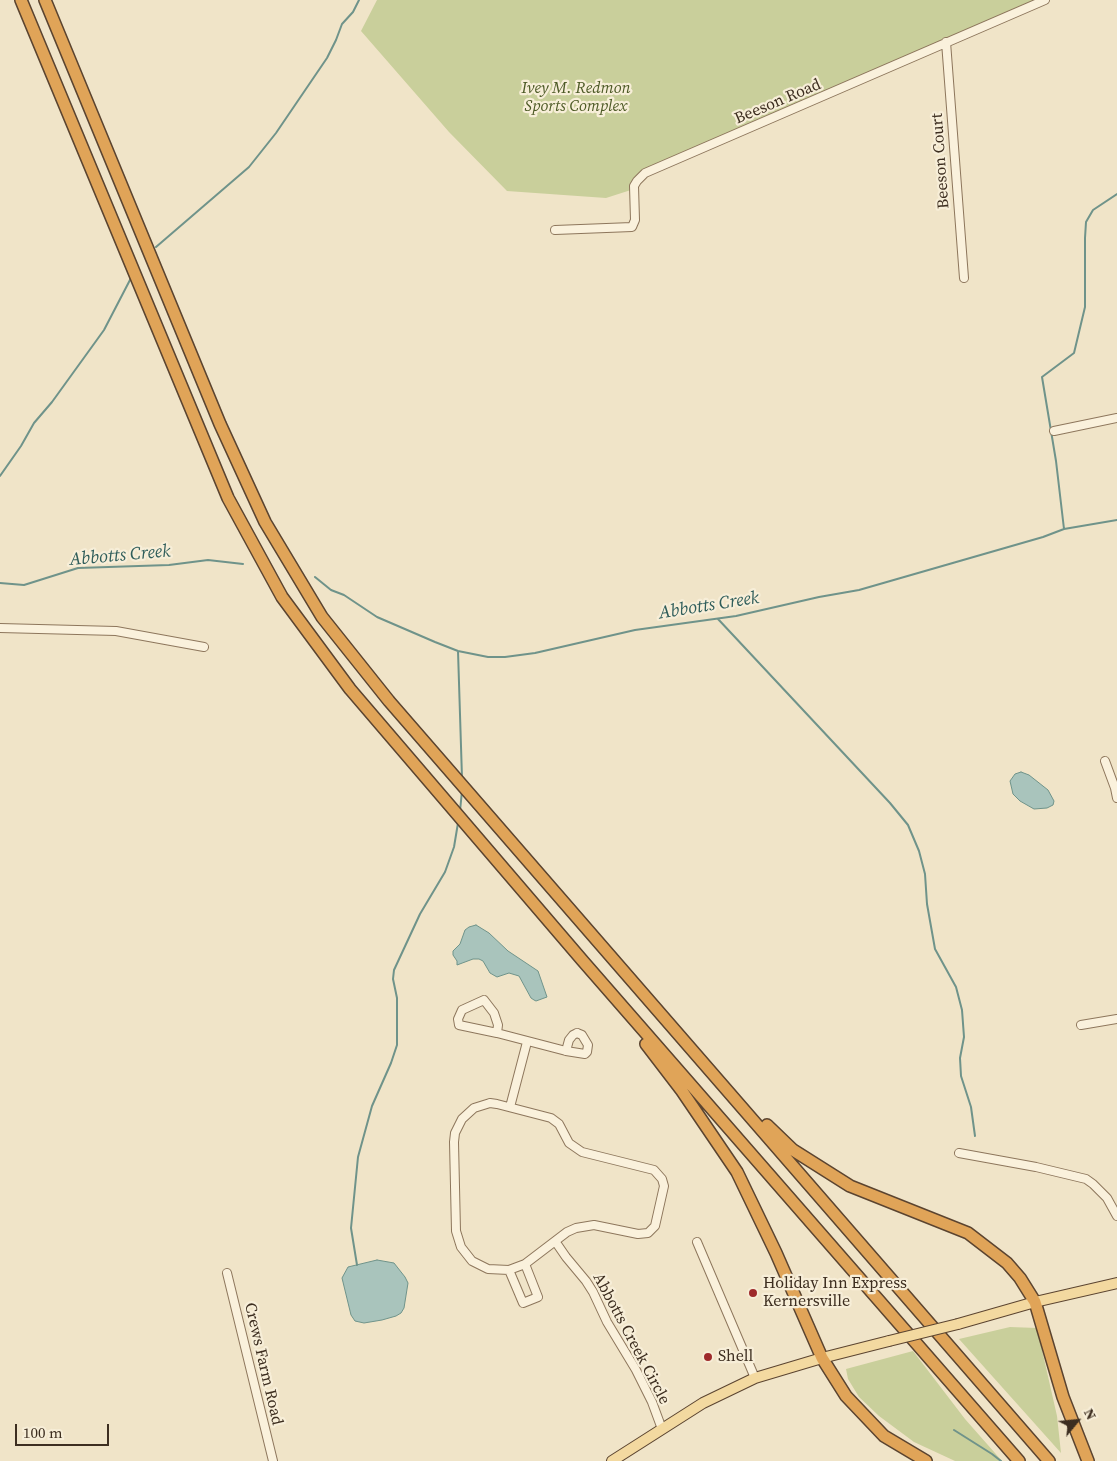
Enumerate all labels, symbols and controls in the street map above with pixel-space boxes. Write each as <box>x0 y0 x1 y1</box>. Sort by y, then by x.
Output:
street label: Beeson Road <box>732 75 824 129</box>
park label: Ivey M. Redmon Sports Complex <box>521 79 631 117</box>
street label: Beeson Court <box>928 113 954 209</box>
water label: Abbotts Creek <box>69 541 171 571</box>
water label: Abbotts Creek <box>657 587 761 625</box>
street label: Abbotts Creek Circle <box>588 1270 674 1408</box>
place label: Holiday Inn Express Kernersville <box>763 1274 907 1312</box>
marker: Holiday Inn Express Kernersville <box>747 1287 759 1299</box>
street label: Crews Farm Road <box>240 1301 286 1427</box>
place label: Shell <box>718 1347 753 1367</box>
marker: Shell <box>702 1351 714 1363</box>
north arrow <box>1052 1396 1102 1446</box>
text: N <box>1079 1405 1101 1423</box>
scale bar <box>18 1414 111 1446</box>
text: 100 m <box>23 1422 63 1443</box>

